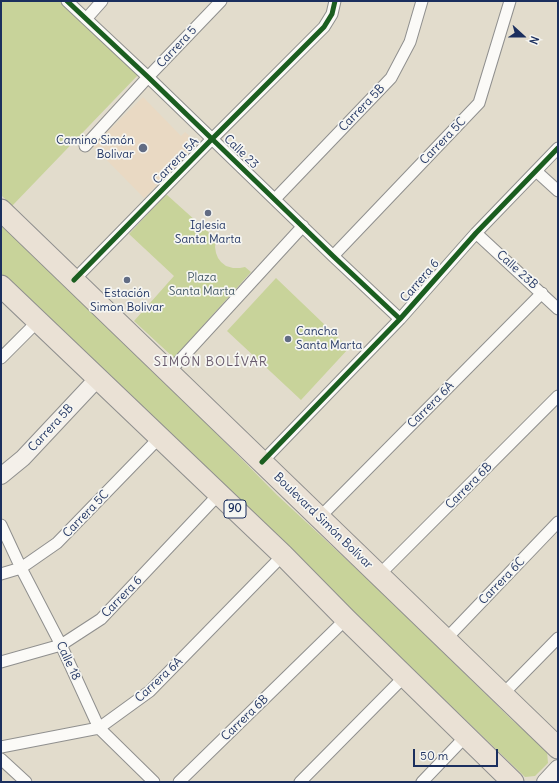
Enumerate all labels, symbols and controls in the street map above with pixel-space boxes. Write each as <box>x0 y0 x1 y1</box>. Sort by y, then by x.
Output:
north arrow <box>503 16 543 56</box>
street label: Carrera 5 <box>154 23 200 71</box>
text: N <box>526 34 542 46</box>
street label: Carrera 5B <box>336 81 388 135</box>
street label: Carrera 5C <box>417 114 469 168</box>
street label: Calle 23 <box>221 132 261 172</box>
place label: Camino Simón Bolivar <box>56 134 134 162</box>
street label: Carrera 5A <box>150 135 202 187</box>
marker: Camino Simón Bolivar <box>137 142 149 154</box>
marker: Iglesia Santa Marta <box>203 208 213 218</box>
place label: Iglesia Santa Marta <box>175 219 241 247</box>
street label: Calle 23B <box>493 248 541 292</box>
street label: Carrera 6 <box>398 257 442 305</box>
park label: Plaza Santa Marta <box>169 271 235 299</box>
marker: Estación Simon Bolivar <box>122 275 132 285</box>
place label: Estación Simon Bolivar <box>90 287 164 315</box>
place label: Cancha Santa Marta <box>296 325 362 353</box>
marker: Cancha Santa Marta <box>283 334 293 344</box>
district label: SIMÓN BOLÍVAR <box>154 354 268 370</box>
street label: Carrera 6A <box>405 379 457 431</box>
street label: Carrera 5B <box>25 401 77 455</box>
street label: Carrera 6B <box>443 460 495 512</box>
street label: Boulevard Simón Bolívar <box>271 470 375 572</box>
street label: Carrera 5C <box>60 487 112 541</box>
road number: 90 <box>224 500 246 518</box>
street label: Carrera 6C <box>476 554 528 608</box>
street label: Carrera 6 <box>99 573 145 621</box>
street label: Calle 18 <box>53 639 83 683</box>
street label: Carrera 6A <box>132 654 186 706</box>
street label: Carrera 6B <box>218 692 272 744</box>
scale bar <box>415 741 500 767</box>
text: 50 m <box>420 748 448 763</box>

